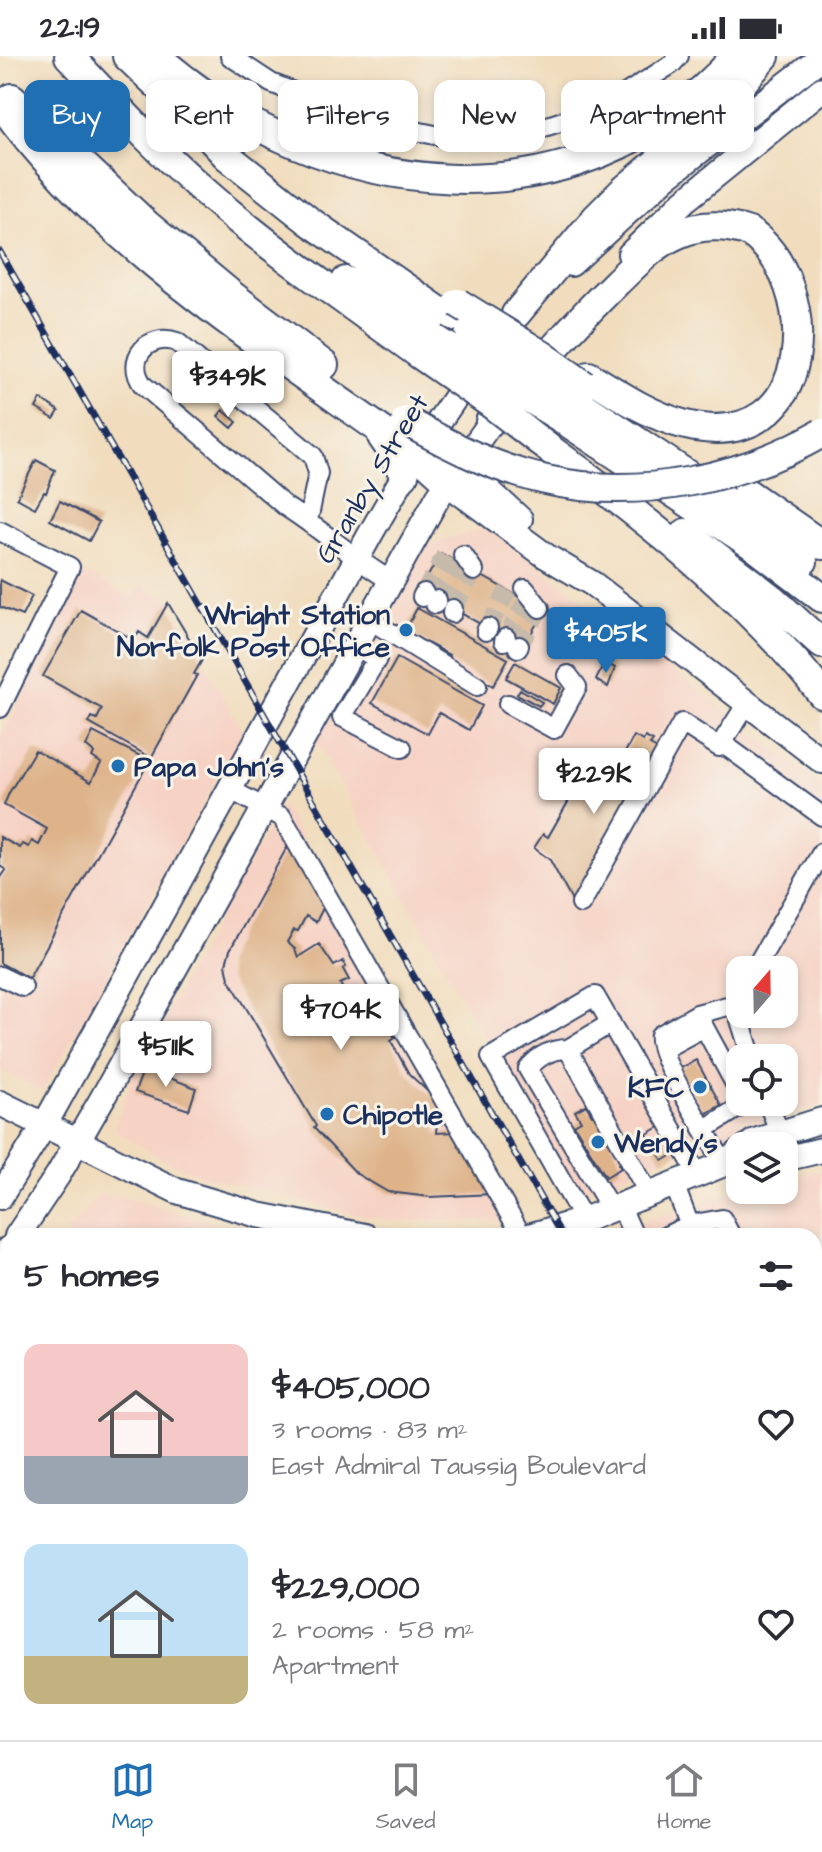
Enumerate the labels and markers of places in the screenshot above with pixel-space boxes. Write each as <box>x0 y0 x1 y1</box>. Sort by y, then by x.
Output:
pin: $349K <box>172 351 284 419</box>
place label: Wright Station Norfolk Post Office <box>117 596 390 667</box>
pin: $405K <box>550 607 662 675</box>
marker: Wright Station Norfolk Post Office <box>397 621 415 639</box>
place label: Papa John's <box>134 748 284 788</box>
pin: $229K <box>538 748 650 816</box>
marker: Papa John's <box>109 757 127 775</box>
pin: $704K <box>285 984 397 1052</box>
pin: $511K <box>110 1021 222 1089</box>
place label: KFC <box>628 1069 684 1108</box>
marker: KFC <box>691 1078 709 1096</box>
place label: Chipotle <box>343 1096 443 1136</box>
marker: Chipotle <box>318 1105 336 1123</box>
place label: Wendy's <box>613 1124 718 1166</box>
marker: Wendy's <box>589 1133 607 1151</box>

